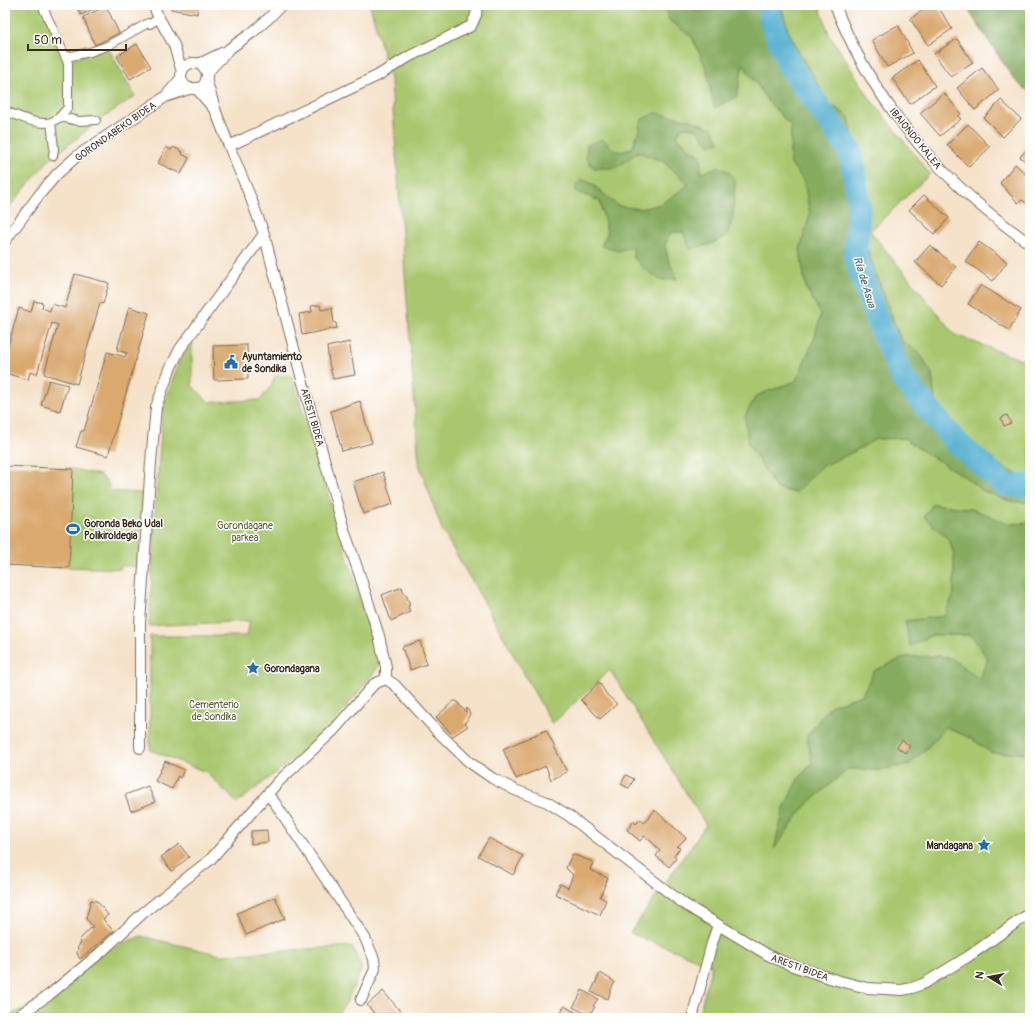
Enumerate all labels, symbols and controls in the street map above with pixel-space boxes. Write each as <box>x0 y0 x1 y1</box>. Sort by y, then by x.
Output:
scale bar <box>28 26 126 52</box>
text: 50 m <box>34 33 62 48</box>
street label: GORONDABEKO BIDEA <box>73 99 159 164</box>
street label: IBAIONDO KALEA <box>887 105 944 172</box>
water label: Ría de Asua <box>851 255 879 310</box>
place label: Ayuntamiento de Sondika <box>242 351 303 375</box>
public building icon: Ayuntamiento de Sondika <box>223 354 239 370</box>
street label: ARESTI BIDEA <box>298 387 326 448</box>
place label: Goronda Beko Udal Polikiroldegia <box>84 518 163 542</box>
park label: Gorondagane parkea <box>217 520 273 544</box>
sports icon: Goronda Beko Udal Polikiroldegia <box>65 521 81 537</box>
place icon: Gorondagana <box>245 660 261 676</box>
place label: Gorondagana <box>264 663 320 675</box>
park label: Cementerio de Sondika <box>189 699 240 723</box>
place icon: Mandagana <box>976 837 992 853</box>
place label: Mandagana <box>927 840 973 852</box>
street label: ARESTI BIDEA <box>769 952 831 984</box>
north arrow <box>969 957 1009 997</box>
text: N <box>973 970 987 980</box>

